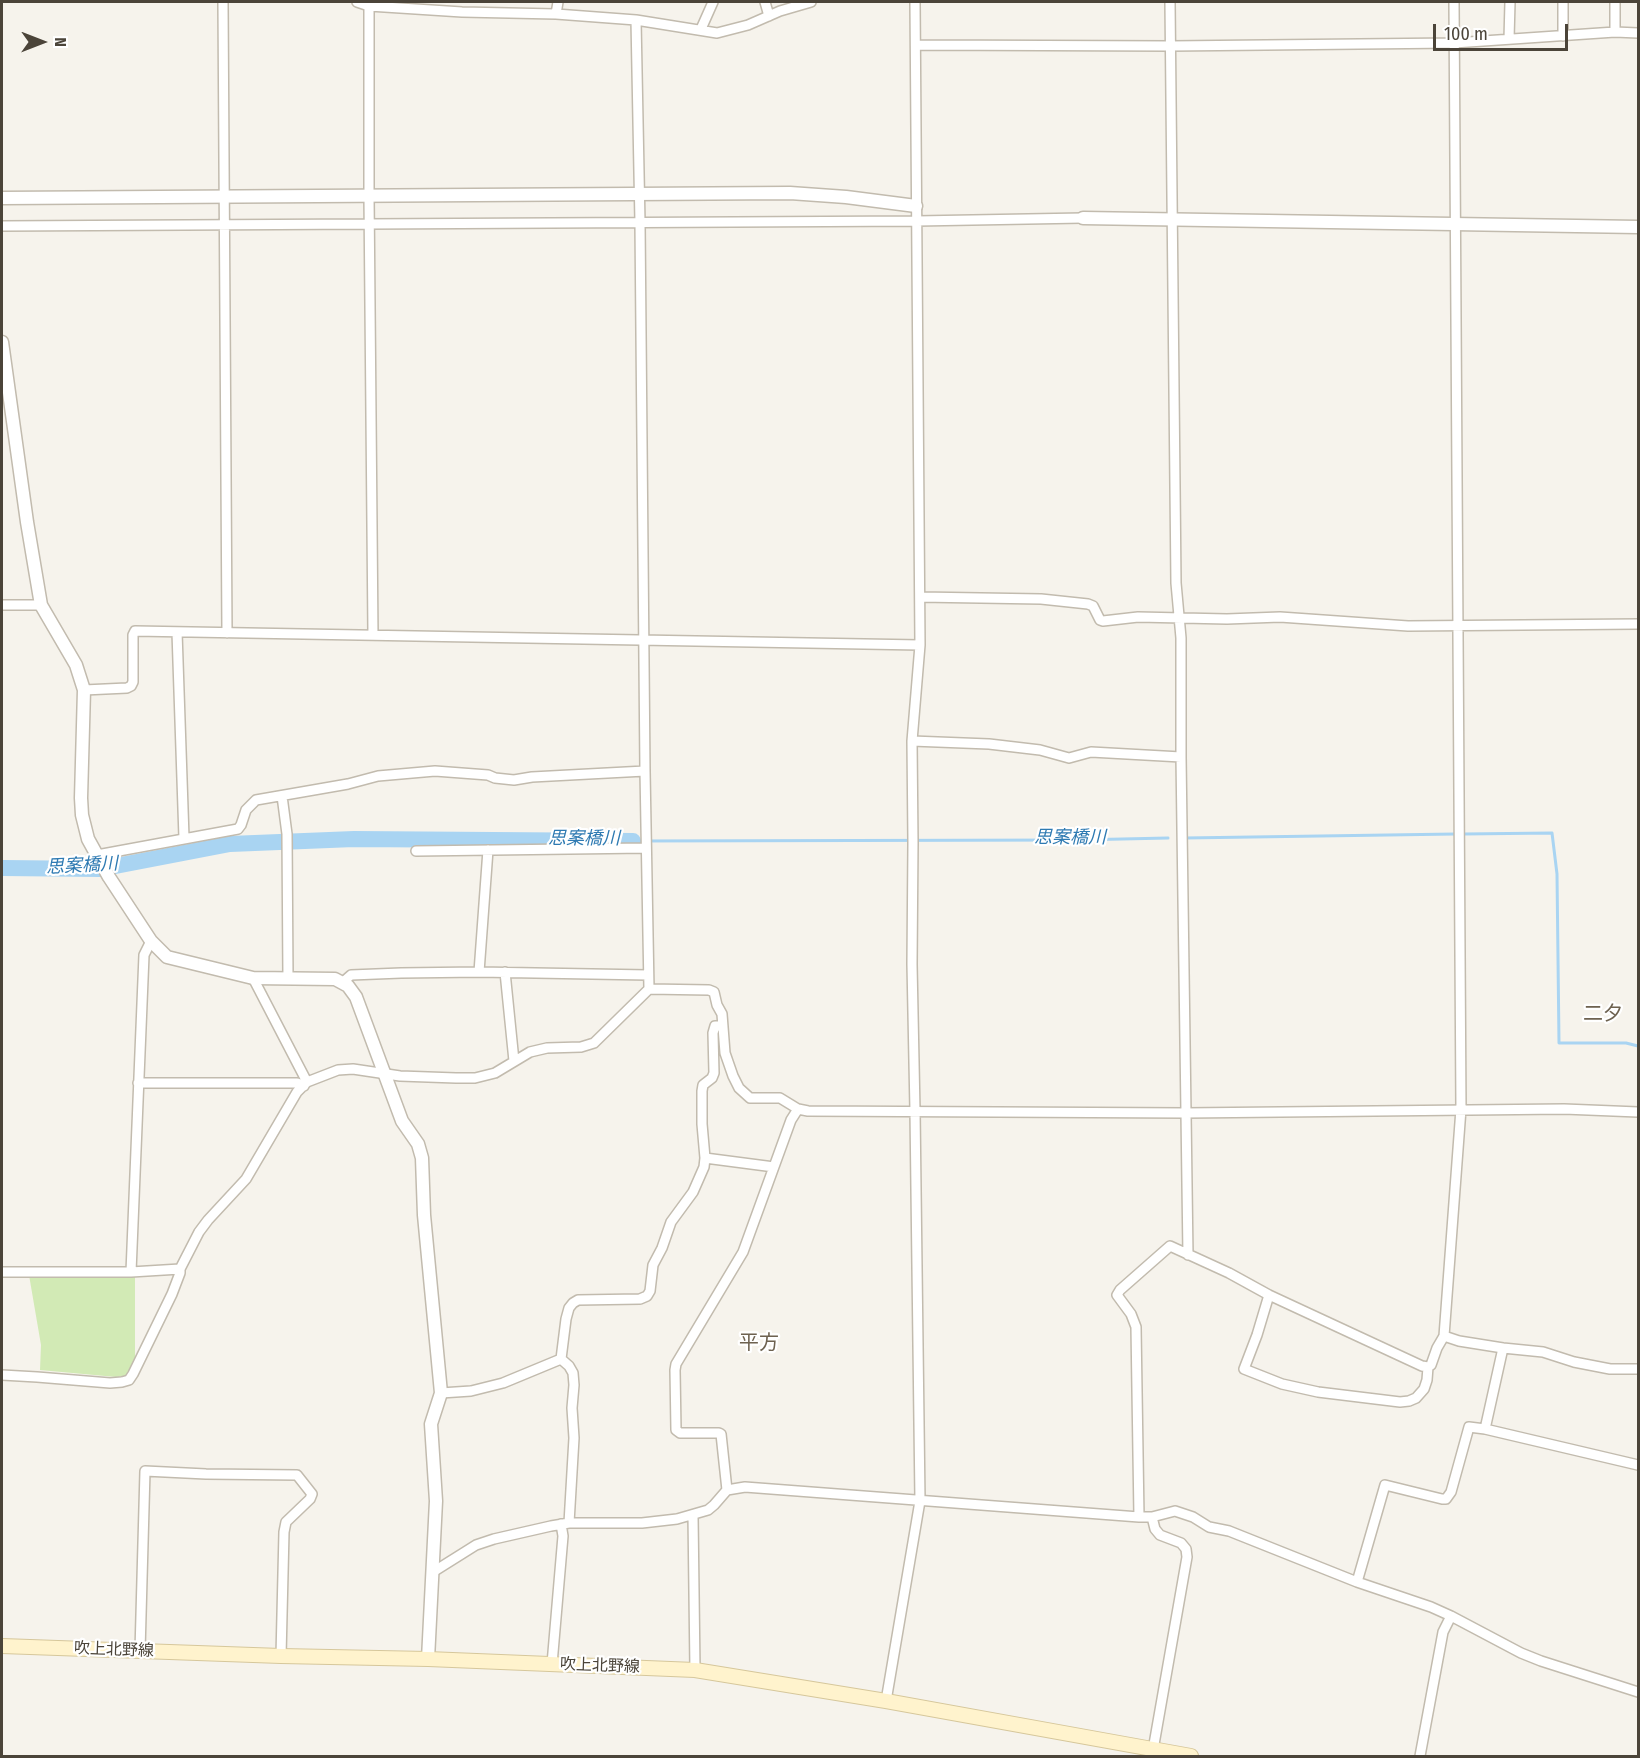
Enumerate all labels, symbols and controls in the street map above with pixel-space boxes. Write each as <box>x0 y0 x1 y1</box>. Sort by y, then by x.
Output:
north arrow <box>12 12 72 72</box>
scale bar <box>1436 12 1571 50</box>
text: 100 m <box>1444 23 1488 45</box>
text: N <box>51 37 70 47</box>
water label: 思案橋川 <box>1034 827 1106 849</box>
water label: 思案橋川 <box>548 828 620 850</box>
water label: 思案橋川 <box>45 853 119 879</box>
district label: 二夕 <box>1583 1002 1623 1026</box>
district label: 平方 <box>739 1331 779 1355</box>
street label: 吹上北野線 <box>74 1639 154 1661</box>
street label: 吹上北野線 <box>560 1655 640 1677</box>

